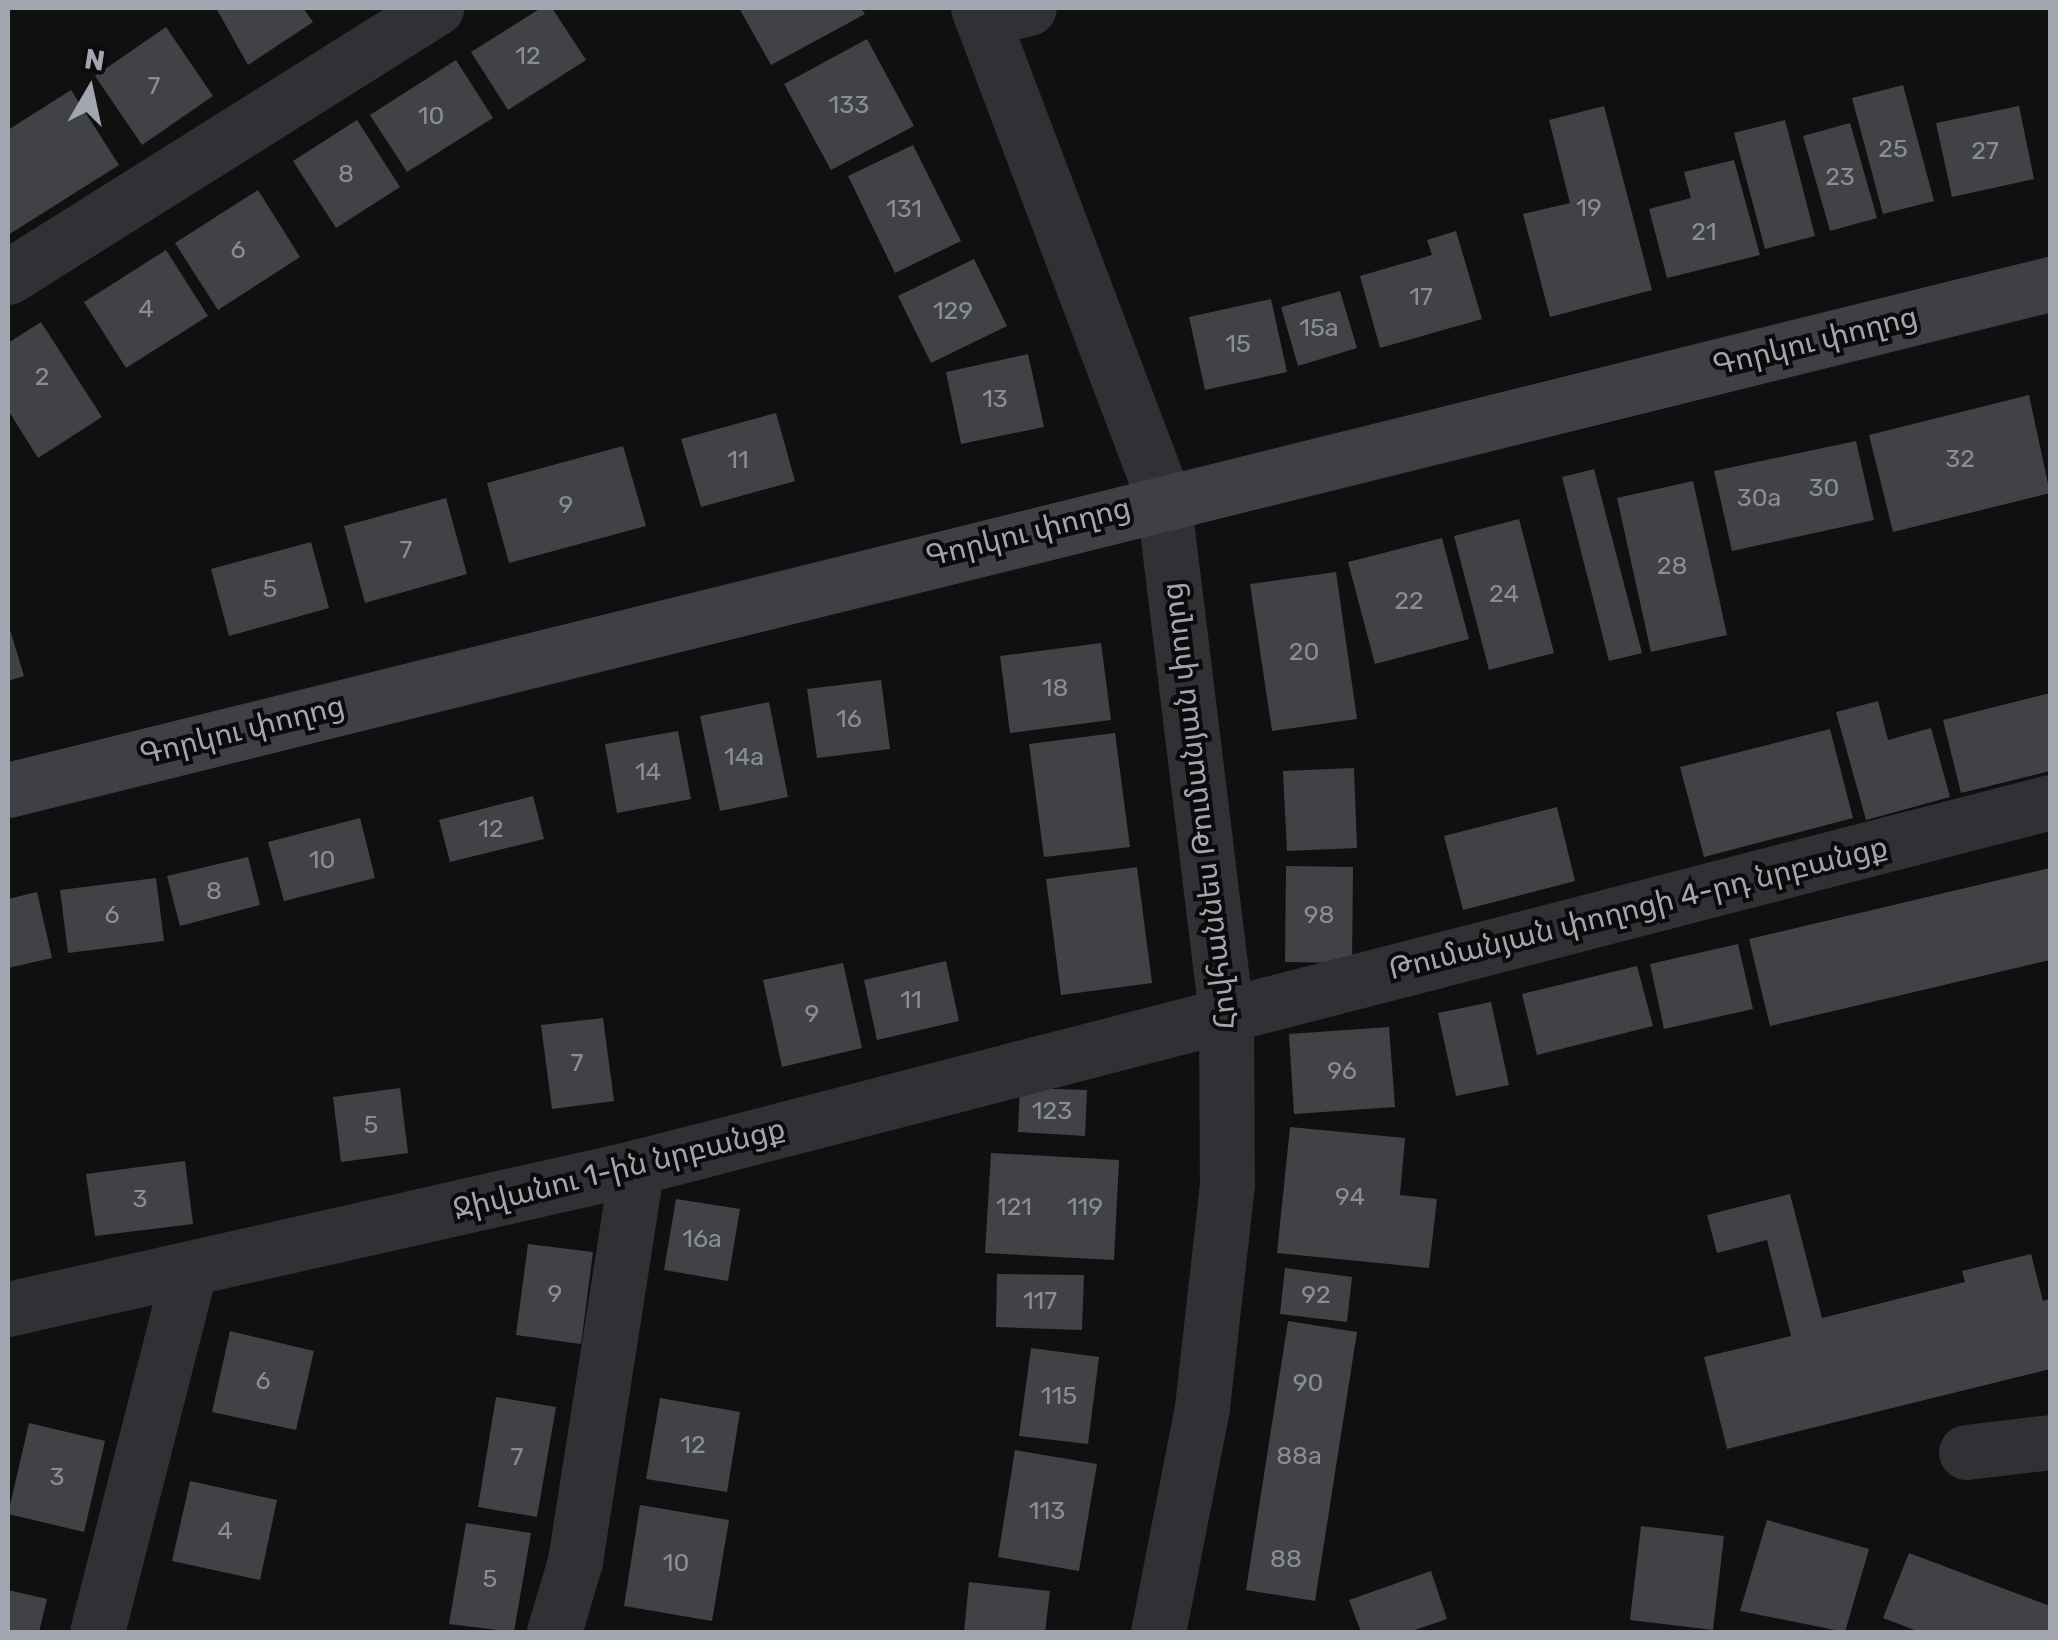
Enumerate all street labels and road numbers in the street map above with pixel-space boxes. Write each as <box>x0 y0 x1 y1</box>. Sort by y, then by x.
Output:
street label: Գորկու փողոց <box>1709 298 1921 384</box>
street label: Գորկու փողոց <box>922 489 1134 575</box>
street label: Հովհաննես Թումանյան փողոց <box>1154 580 1244 1032</box>
street label: Գորկու փողոց <box>136 687 348 773</box>
street label: Թումանյան փողոցի 4-րդ նրբանցք <box>1385 828 1891 988</box>
street label: Ջիվանու 1-ին նրբանցք <box>449 1110 789 1228</box>

